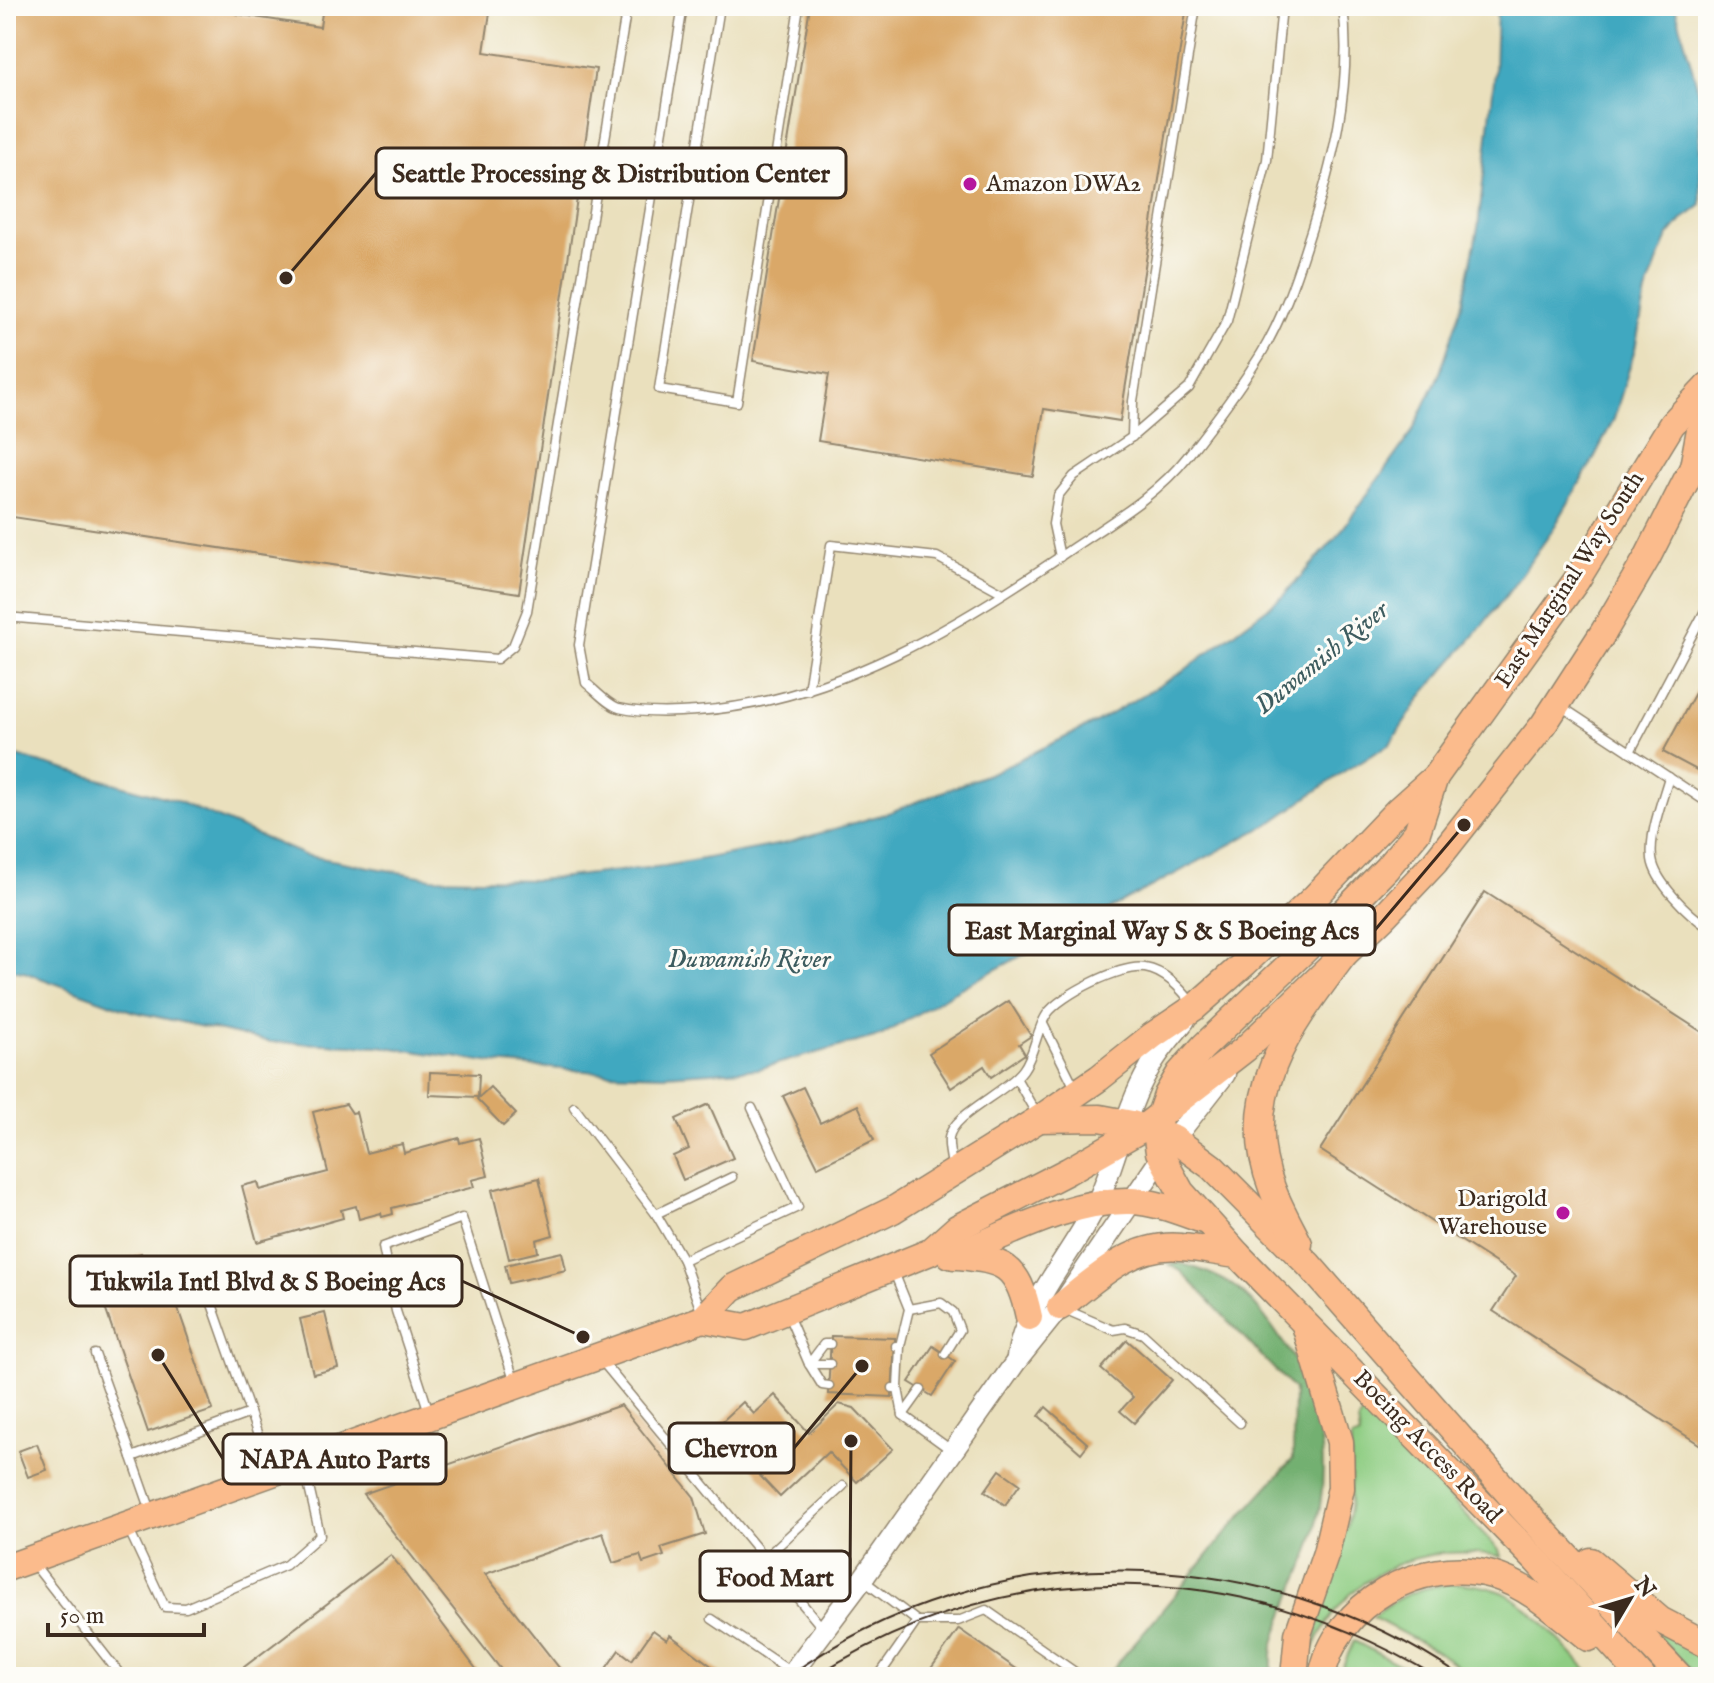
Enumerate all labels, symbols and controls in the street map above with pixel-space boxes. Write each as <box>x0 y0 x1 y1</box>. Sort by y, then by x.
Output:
callout: Seattle Processing & Distribution Center <box>376 148 846 198</box>
text: Seattle Processing & Distribution Center <box>392 158 831 191</box>
place label: Amazon DWA2 <box>985 169 1141 200</box>
marker: Amazon DWA2 <box>961 175 979 193</box>
street label: East Marginal Way South <box>1488 466 1652 694</box>
water label: Duwamish River <box>1248 593 1396 722</box>
callout: East Marginal Way S & S Boeing Acs <box>949 905 1375 955</box>
text: East Marginal Way S & S Boeing Acs <box>965 915 1359 948</box>
water label: Duwamish River <box>668 943 831 976</box>
place label: Darigold Warehouse <box>1438 1184 1547 1243</box>
marker: Darigold Warehouse <box>1554 1204 1572 1222</box>
callout: Tukwila Intl Blvd & S Boeing Acs <box>70 1256 462 1306</box>
text: Tukwila Intl Blvd & S Boeing Acs <box>85 1266 446 1299</box>
street label: Boeing Access Road <box>1346 1364 1508 1530</box>
callout: Chevron <box>669 1423 794 1473</box>
text: Chevron <box>684 1433 778 1466</box>
callout: NAPA Auto Parts <box>223 1434 446 1484</box>
text: NAPA Auto Parts <box>239 1444 430 1477</box>
callout: Food Mart <box>700 1551 850 1601</box>
north arrow <box>1590 1559 1670 1639</box>
text: Food Mart <box>716 1562 834 1595</box>
text: N <box>1627 1571 1661 1604</box>
scale bar <box>48 1587 204 1637</box>
text: 50 m <box>60 1601 104 1632</box>

